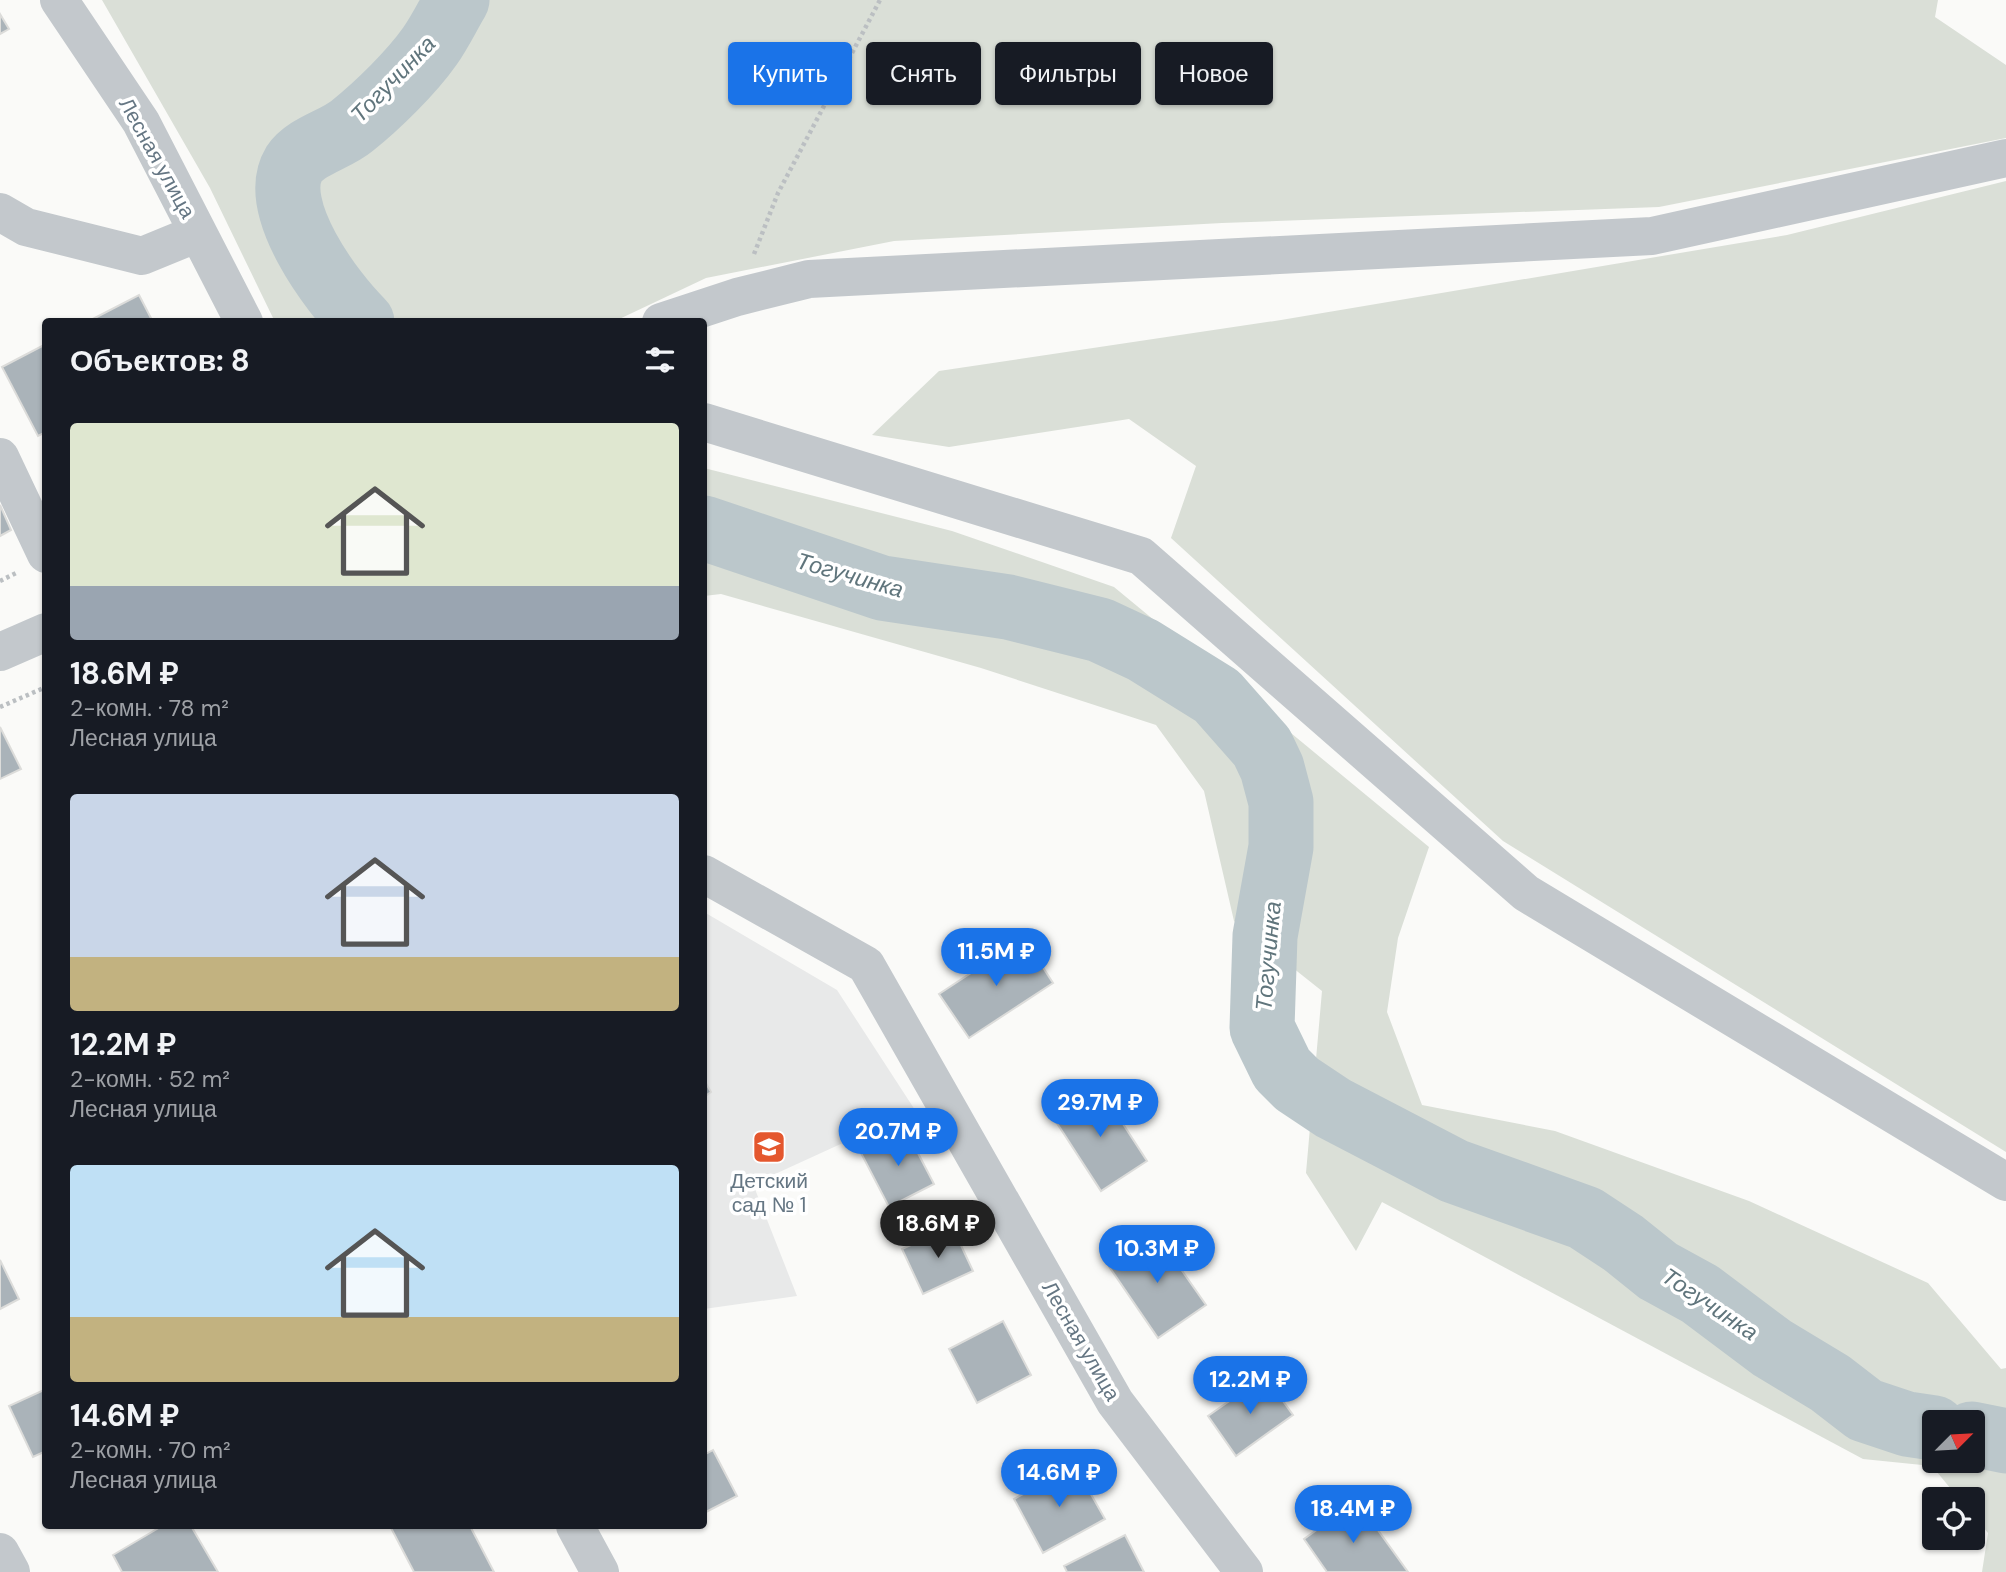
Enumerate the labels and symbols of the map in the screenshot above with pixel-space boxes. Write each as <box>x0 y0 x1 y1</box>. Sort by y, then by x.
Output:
water label: Тогучинка <box>344 29 442 129</box>
street label: Лесная улица <box>112 93 202 224</box>
water label: Тогучинка <box>793 545 907 605</box>
water label: Тогучинка <box>1248 900 1288 1012</box>
pin: 11.5M ₽ <box>931 928 1061 988</box>
pin: 29.7M ₽ <box>1035 1080 1165 1139</box>
pin: 20.7M ₽ <box>833 1108 963 1168</box>
school or university icon: Детский сад № 1 <box>750 1128 788 1166</box>
place label: Детский сад № 1 <box>730 1167 808 1219</box>
pin: 18.6M ₽ <box>873 1200 1003 1260</box>
pin: 10.3M ₽ <box>1092 1226 1222 1285</box>
water label: Тогучинка <box>1656 1261 1764 1347</box>
street label: Лесная улица <box>1035 1276 1127 1406</box>
pin: 12.2M ₽ <box>1185 1356 1315 1416</box>
north arrow <box>1922 1410 1984 1474</box>
pin: 14.6M ₽ <box>994 1450 1124 1509</box>
pin: 18.4M ₽ <box>1288 1486 1418 1545</box>

